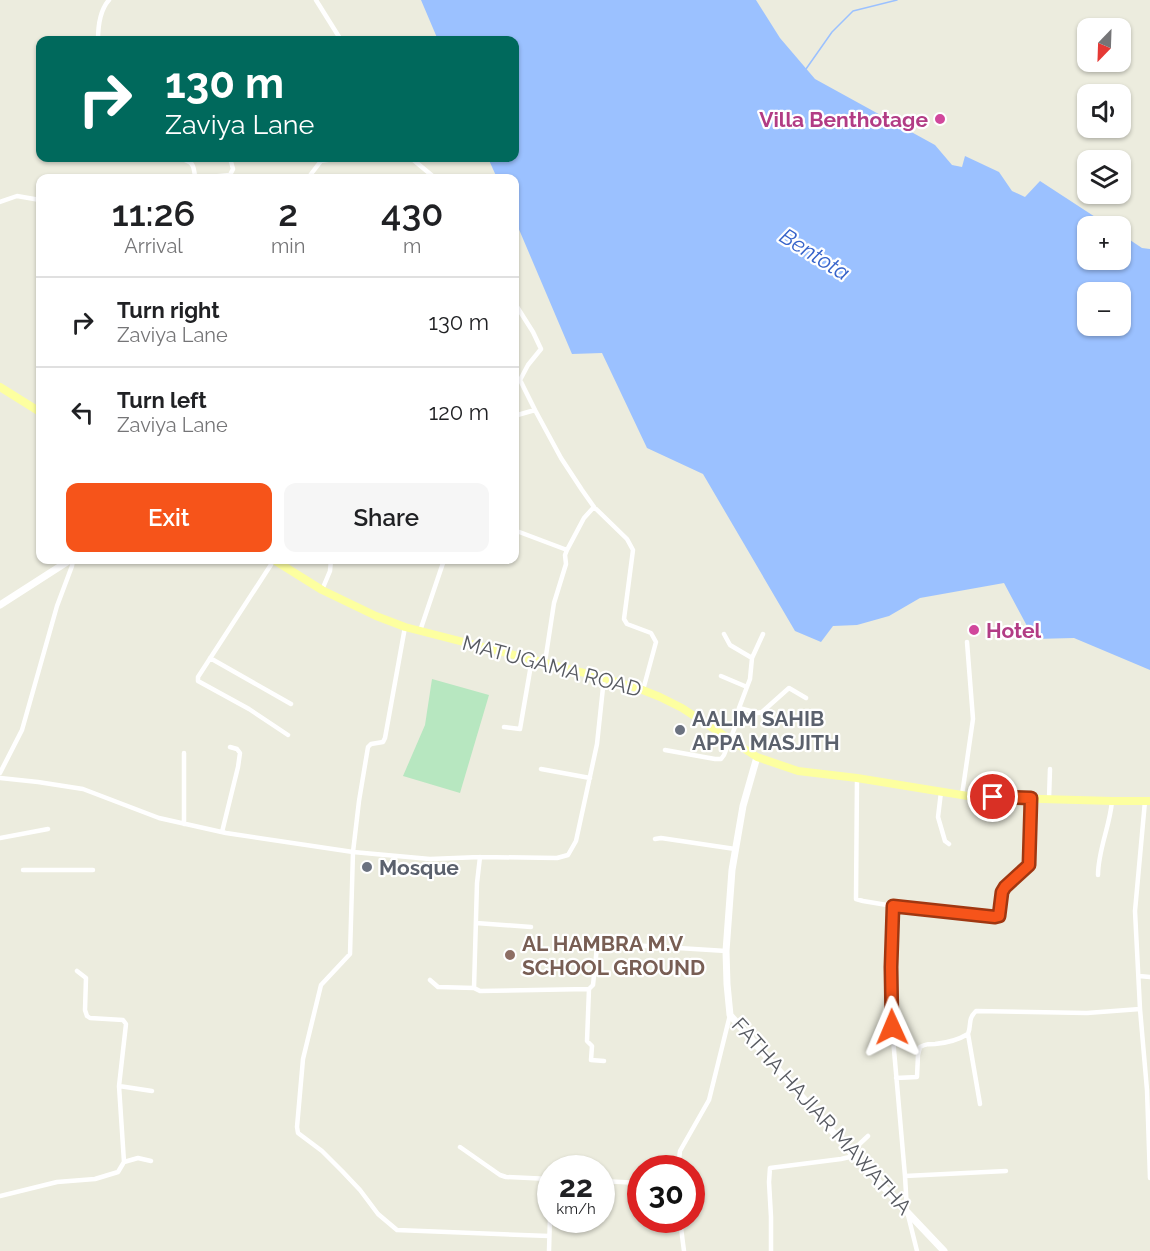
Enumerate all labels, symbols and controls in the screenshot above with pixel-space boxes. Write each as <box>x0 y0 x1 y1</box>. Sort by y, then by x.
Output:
north arrow <box>1077 18 1131 72</box>
map controls <box>1077 18 1131 336</box>
text: 130 m <box>165 59 284 108</box>
icon: right <box>66 60 144 138</box>
button: sound <box>1077 84 1131 138</box>
place label: Villa Benthotage <box>759 107 928 132</box>
text: Zaviya Lane <box>165 109 314 140</box>
marker: Villa Benthotage <box>933 112 947 126</box>
button: layers <box>1077 150 1131 204</box>
text: 11:26 <box>112 192 195 234</box>
text: 2 <box>278 192 298 234</box>
text: 430 <box>381 192 443 234</box>
button: + <box>1077 216 1131 270</box>
water label: Bentota <box>775 222 855 286</box>
text: Arrival <box>124 234 183 258</box>
text: min <box>271 234 305 258</box>
text: m <box>403 234 421 258</box>
button: − <box>1077 282 1131 336</box>
text: Turn right <box>117 297 220 323</box>
icon: right <box>66 306 99 339</box>
text: 130 m <box>429 309 489 335</box>
text: Zaviya Lane <box>117 323 228 347</box>
text: Turn left <box>117 387 207 413</box>
icon: left <box>66 396 99 429</box>
text: 120 m <box>429 399 489 425</box>
text: Zaviya Lane <box>117 413 228 437</box>
button: Exit <box>66 483 272 552</box>
button: Share <box>284 483 489 552</box>
place label: Hotel <box>986 618 1042 643</box>
marker: Hotel <box>967 623 981 637</box>
street label: MATUGAMA ROAD <box>460 630 644 702</box>
place label: AALIM SAHIB APPA MASJITH <box>692 706 840 755</box>
marker: AALIM SAHIB APPA MASJITH <box>673 723 687 737</box>
pin <box>967 771 1018 822</box>
icon: arrive <box>976 780 1009 813</box>
place label: Mosque <box>379 855 459 880</box>
marker: Mosque <box>360 860 374 874</box>
place label: AL HAMBRA M.V SCHOOL GROUND <box>522 931 705 980</box>
marker: AL HAMBRA M.V SCHOOL GROUND <box>503 948 517 962</box>
position arrow <box>860 995 924 1059</box>
street label: FATHA HAJIAR MAWATHA <box>727 1012 917 1220</box>
speed limit sign: 30 <box>627 1155 705 1233</box>
text: 22 <box>559 1169 593 1204</box>
text: km/h <box>556 1200 596 1218</box>

